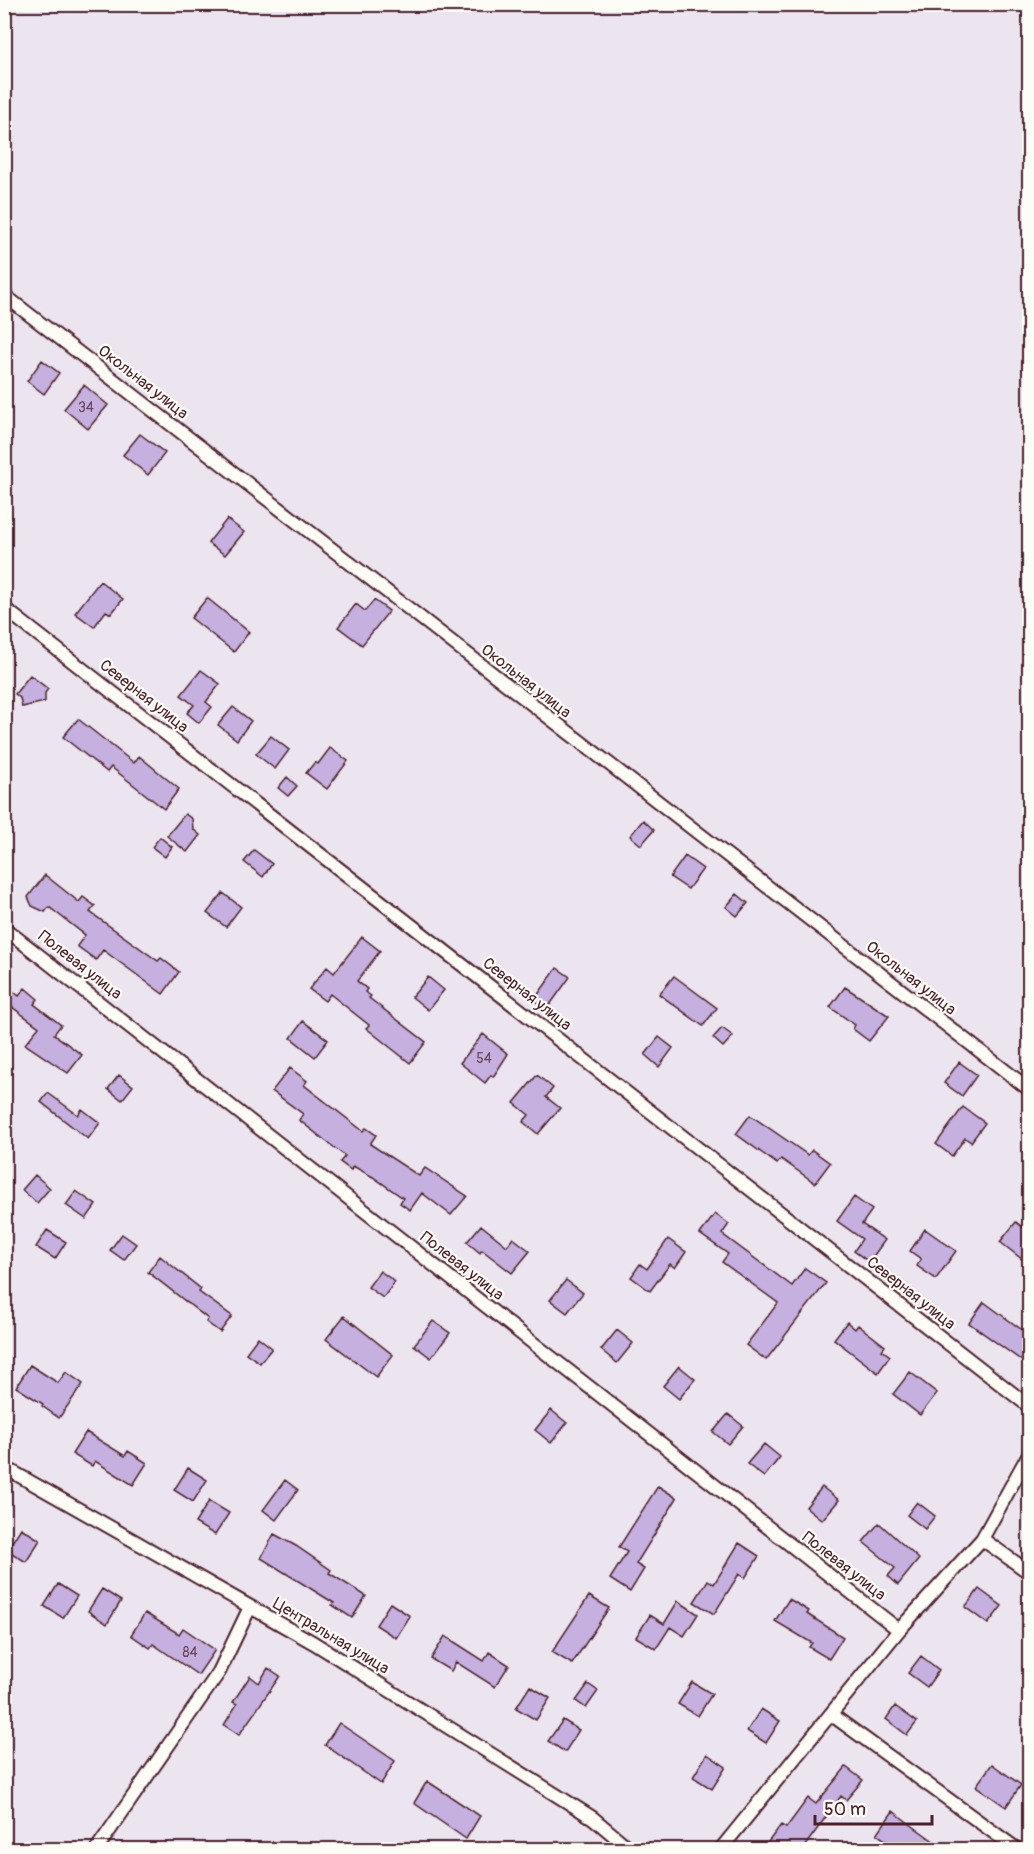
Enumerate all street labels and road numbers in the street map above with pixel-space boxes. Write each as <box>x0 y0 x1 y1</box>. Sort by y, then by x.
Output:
street label: Окольная улица <box>94 341 192 423</box>
street label: Окольная улица <box>477 640 575 722</box>
street label: Северная улица <box>96 655 192 737</box>
street label: Полевая улица <box>34 926 126 1004</box>
street label: Окольная улица <box>862 937 960 1019</box>
street label: Северная улица <box>479 953 575 1035</box>
street label: Полевая улица <box>416 1227 508 1305</box>
street label: Северная улица <box>863 1252 959 1334</box>
street label: Полевая улица <box>798 1527 890 1605</box>
street label: Центральная улица <box>269 1593 393 1679</box>

